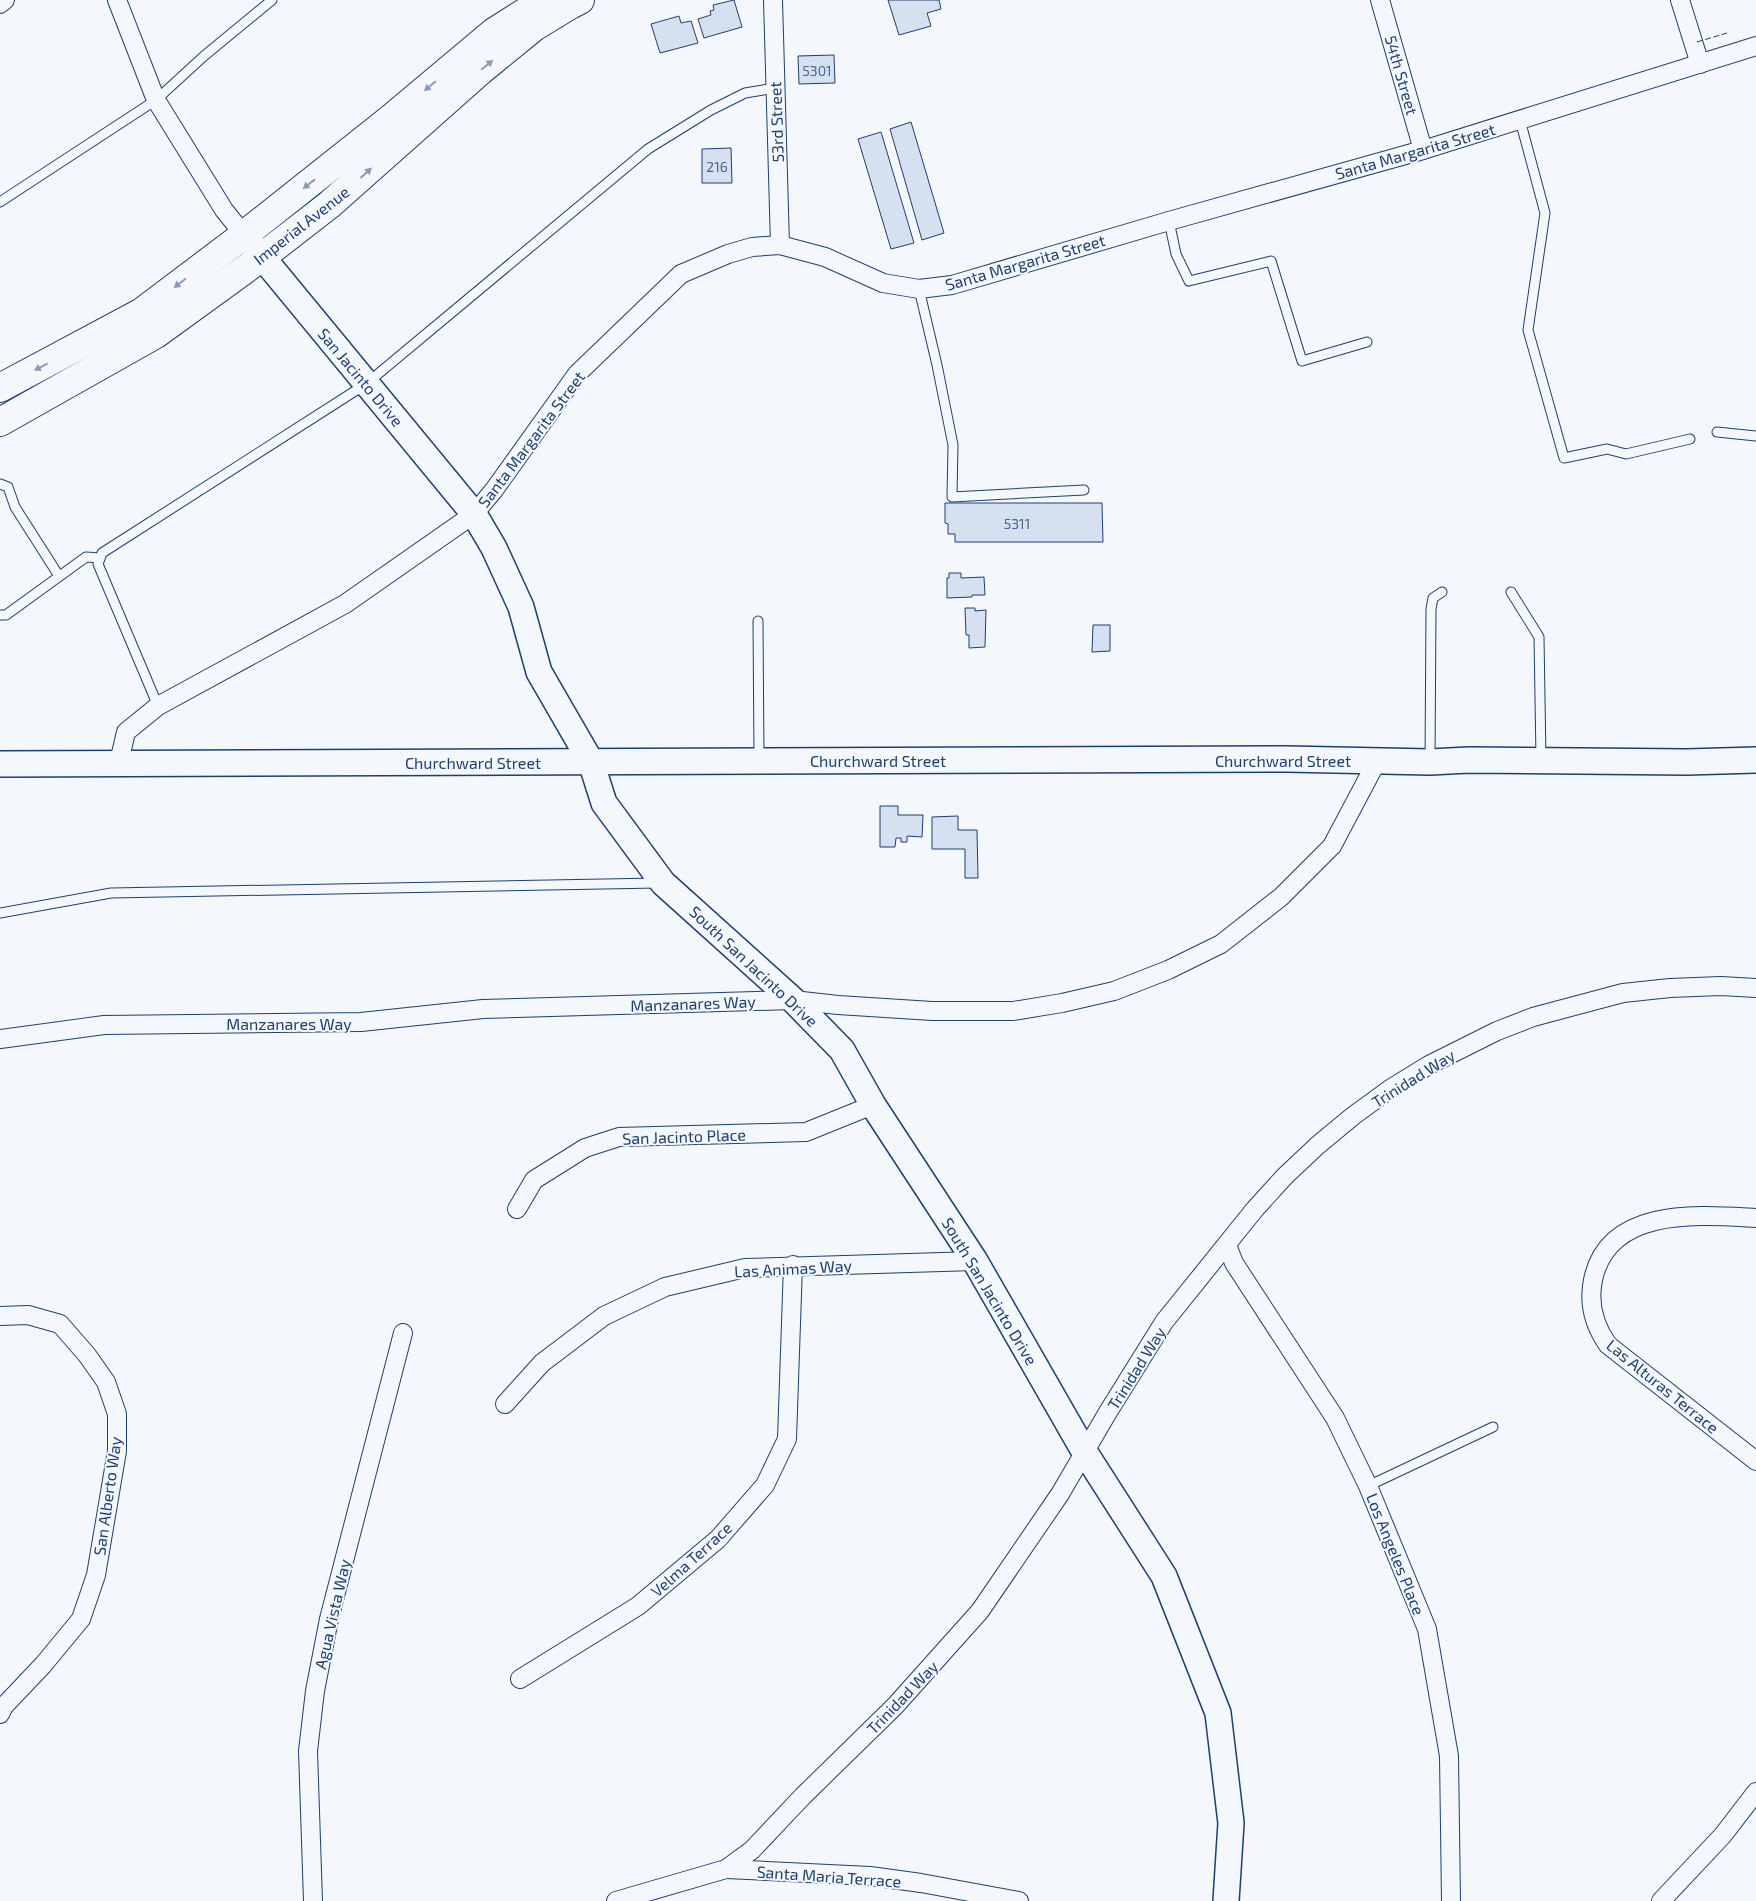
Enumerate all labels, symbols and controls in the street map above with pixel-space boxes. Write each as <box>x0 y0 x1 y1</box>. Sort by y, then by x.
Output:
street label: 54th Street <box>1382 33 1422 117</box>
one-way arrow <box>481 60 494 71</box>
house number: 5301 <box>802 62 832 79</box>
one-way arrow <box>424 80 436 91</box>
street label: 53rd Street <box>765 81 787 163</box>
street label: Santa Margarita Street <box>1333 119 1497 183</box>
house number: 216 <box>706 158 728 175</box>
one-way arrow <box>359 167 371 179</box>
one-way arrow <box>302 178 315 189</box>
street label: Imperial Avenue <box>249 182 353 268</box>
street label: Santa Margarita Street <box>943 230 1107 294</box>
one-way arrow <box>174 278 187 289</box>
street label: San Jacinto Drive <box>314 324 408 430</box>
one-way arrow <box>34 362 47 371</box>
street label: Santa Margarita Street <box>474 367 588 511</box>
house number: 5311 <box>1004 515 1030 532</box>
street label: Churchward Street <box>810 751 946 770</box>
street label: Churchward Street <box>1215 751 1351 770</box>
street label: Churchward Street <box>405 753 541 772</box>
street label: South San Jacinto Drive <box>686 902 822 1030</box>
street label: Manzanares Way <box>630 991 757 1015</box>
street label: Manzanares Way <box>226 1014 352 1033</box>
street label: Trinidad Way <box>1368 1045 1458 1111</box>
street label: San Jacinto Place <box>622 1124 746 1148</box>
street label: South San Jacinto Drive <box>938 1214 1042 1368</box>
street label: Las Animas Way <box>734 1255 853 1281</box>
street label: Trinidad Way <box>1103 1323 1169 1413</box>
street label: Las Alturas Terrace <box>1603 1335 1723 1437</box>
street label: San Alberto Way <box>89 1435 125 1557</box>
street label: Los Angeles Place <box>1363 1490 1429 1618</box>
street label: Velma Terrace <box>647 1518 735 1600</box>
street label: Agua Vista Way <box>310 1557 354 1671</box>
street label: Trinidad Way <box>862 1656 942 1737</box>
street label: Santa Maria Terrace <box>756 1861 902 1891</box>

